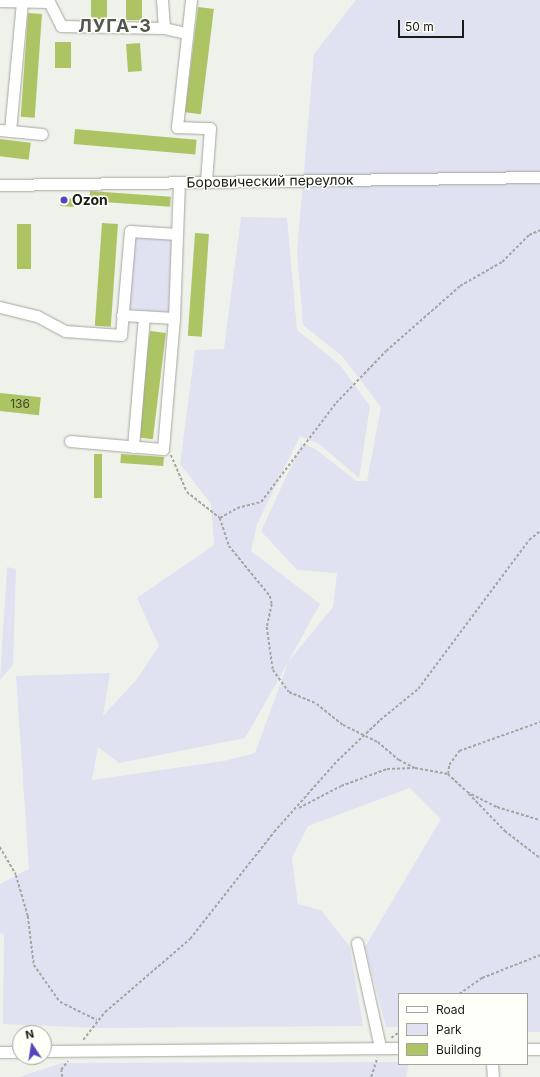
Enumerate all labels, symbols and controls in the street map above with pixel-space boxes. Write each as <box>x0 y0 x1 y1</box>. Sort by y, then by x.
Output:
scale bar <box>400 12 466 38</box>
district label: ЛУГА-3 <box>78 15 152 37</box>
text: 50 m <box>405 19 434 34</box>
street label: Боровический переулок <box>186 171 354 191</box>
place label: Ozon <box>72 192 108 208</box>
marker: Ozon <box>59 195 69 205</box>
house number: 136 <box>10 397 30 411</box>
legend <box>398 993 528 1065</box>
text: Road <box>436 1002 465 1017</box>
text: Park <box>436 1022 462 1037</box>
north arrow <box>12 1025 52 1065</box>
text: N <box>24 1027 35 1042</box>
text: Building <box>436 1042 481 1057</box>

